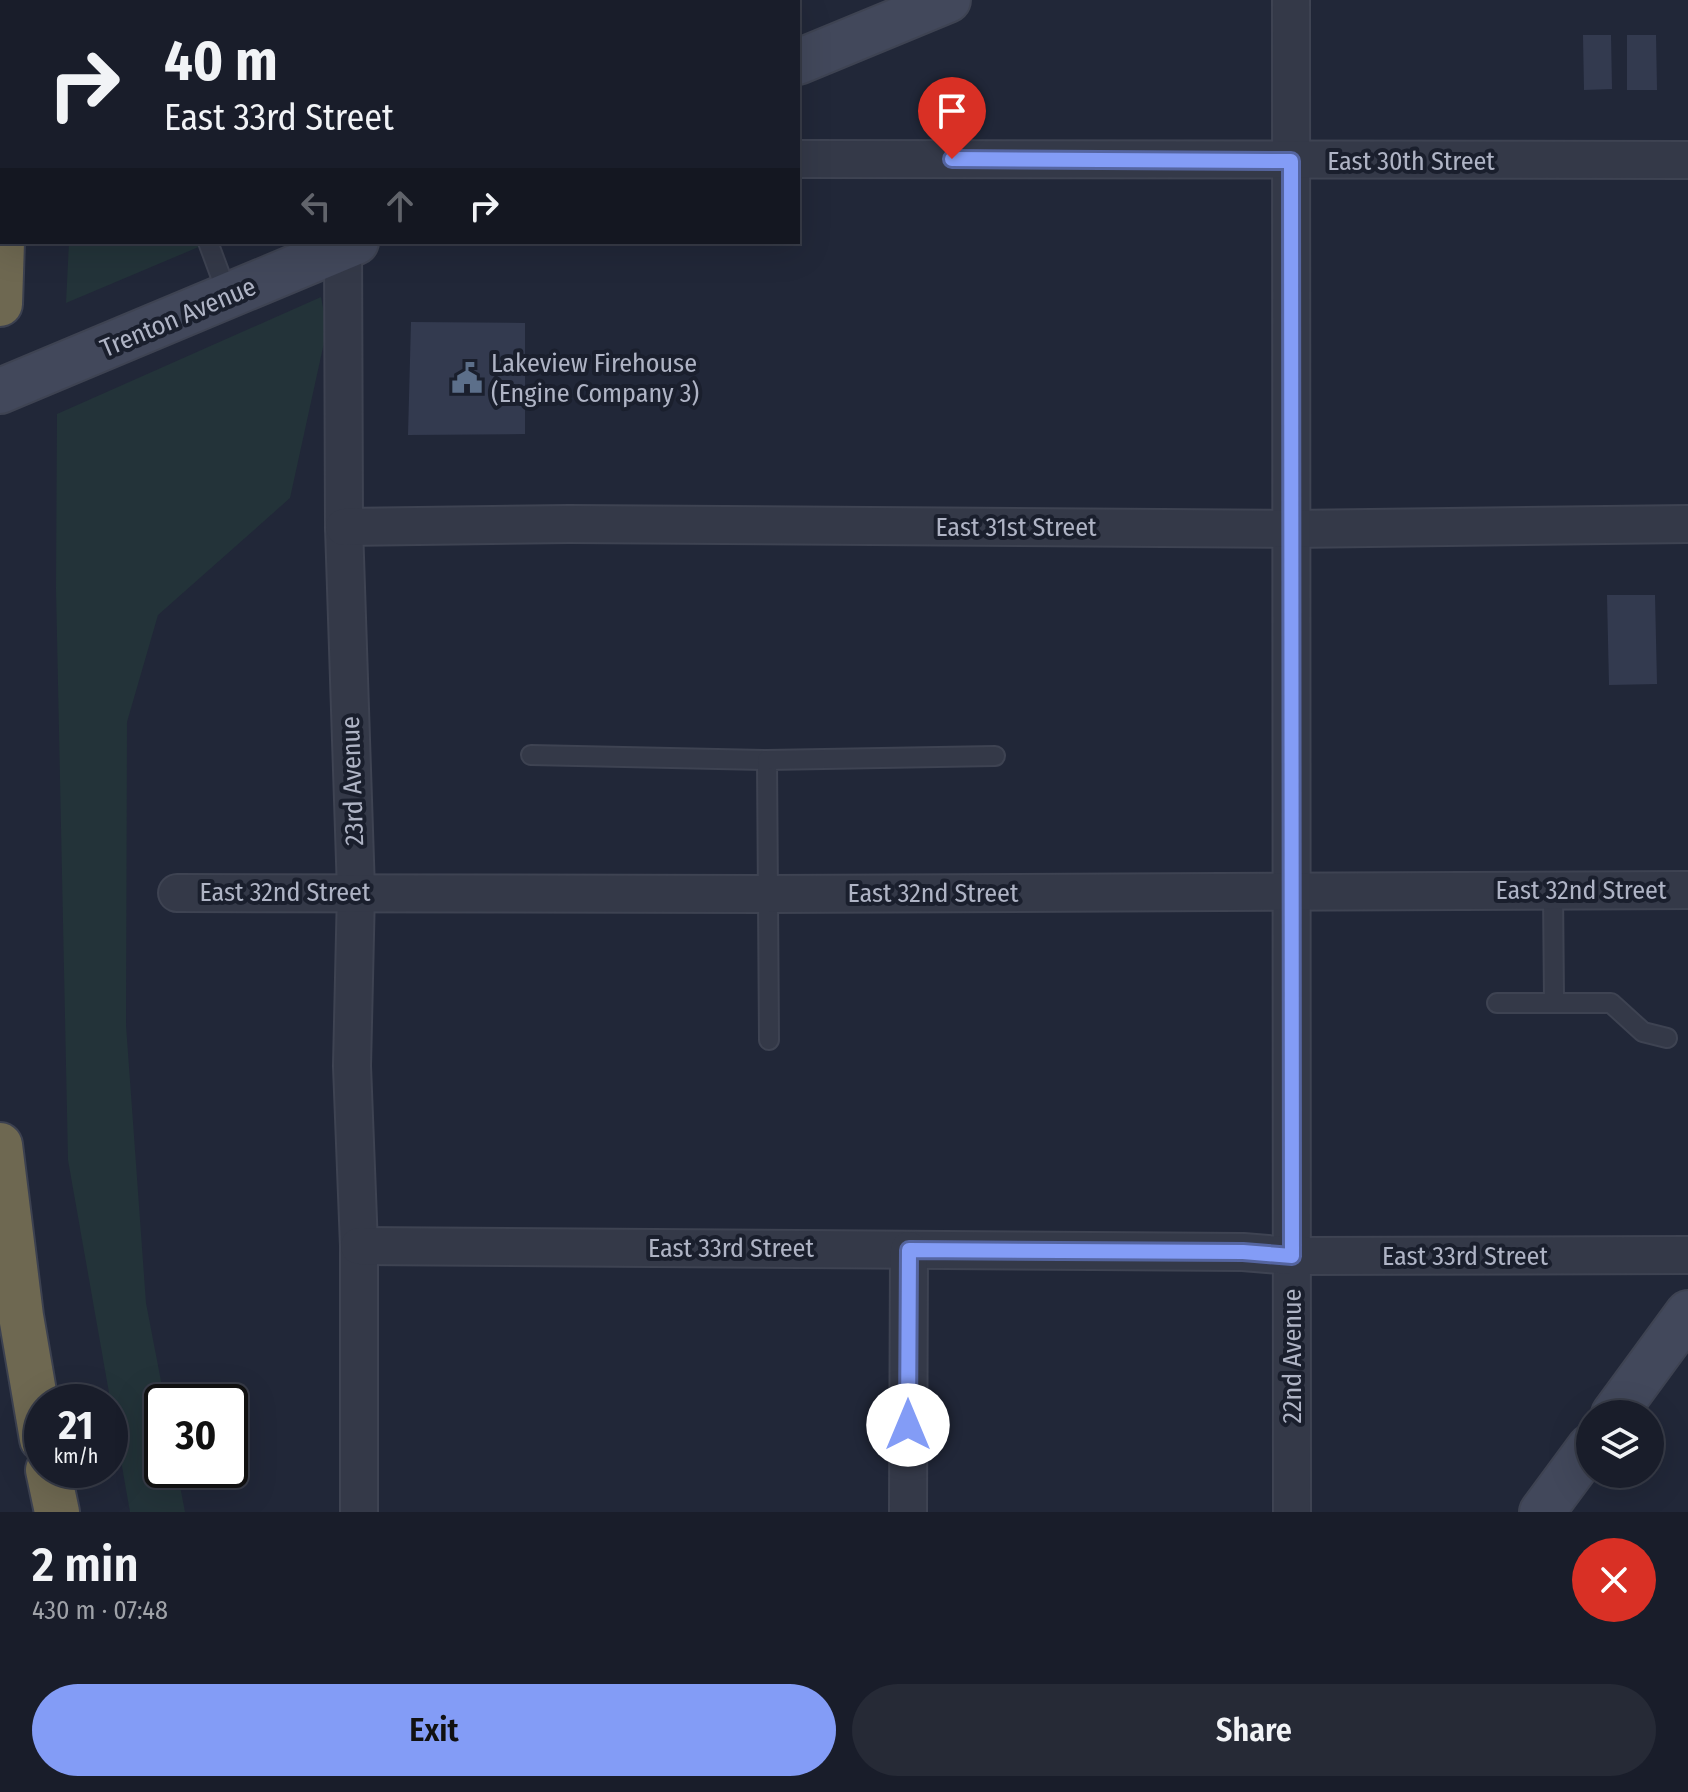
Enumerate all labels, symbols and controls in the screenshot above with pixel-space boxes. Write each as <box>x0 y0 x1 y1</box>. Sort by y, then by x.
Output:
text: 40 m <box>164 28 278 95</box>
icon: right <box>32 32 136 136</box>
pin <box>918 77 986 159</box>
icon: arrive <box>930 89 974 133</box>
text: East 33rd Street <box>164 96 394 140</box>
street label: East 30th Street <box>1327 146 1495 177</box>
icon: left <box>294 184 338 228</box>
icon: ahead <box>378 184 422 228</box>
icon: right <box>462 184 506 228</box>
street label: Trenton Avenue <box>96 271 261 364</box>
place label: Lakeview Firehouse (Engine Company 3) <box>491 348 699 409</box>
public building icon: Lakeview Firehouse (Engine Company 3) <box>450 361 484 395</box>
street label: East 31st Street <box>935 512 1097 543</box>
street label: 23rd Avenue <box>335 716 370 846</box>
street label: East 32nd Street <box>1496 875 1667 906</box>
street label: East 32nd Street <box>200 877 371 908</box>
street label: East 32nd Street <box>848 878 1019 909</box>
street label: East 33rd Street <box>648 1233 814 1264</box>
street label: East 33rd Street <box>1382 1241 1548 1272</box>
street label: 22nd Avenue <box>1277 1289 1308 1423</box>
position arrow <box>866 1383 950 1467</box>
speed limit sign: 30 <box>144 1384 248 1488</box>
map controls <box>1576 1400 1664 1488</box>
button: layers <box>1576 1400 1664 1488</box>
text: 21 <box>59 1402 93 1450</box>
text: km/h <box>54 1444 98 1468</box>
text: 2 min <box>32 1536 139 1594</box>
button: close <box>1572 1538 1656 1622</box>
text: 430 m · 07:48 <box>32 1595 168 1626</box>
button: Exit <box>32 1684 836 1776</box>
button: Share <box>852 1684 1656 1776</box>

